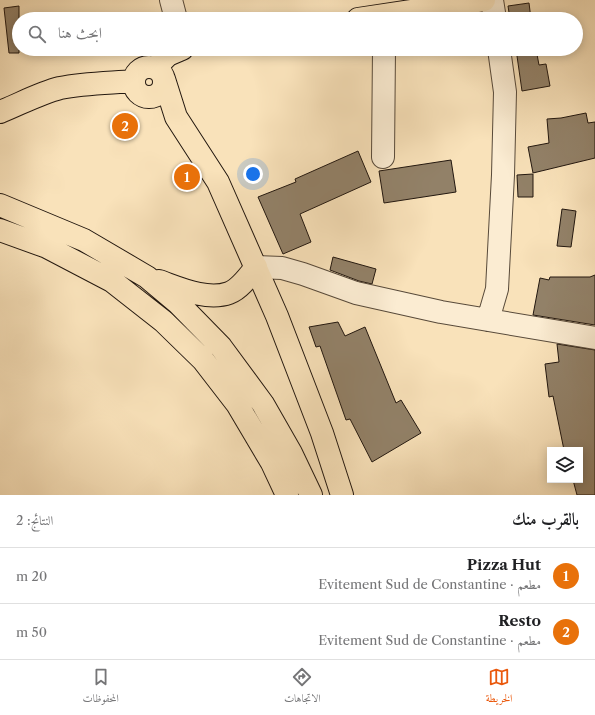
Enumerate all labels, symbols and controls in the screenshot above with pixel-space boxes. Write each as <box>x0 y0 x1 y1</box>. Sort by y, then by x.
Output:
search box <box>12 12 583 56</box>
icon: search <box>26 23 48 45</box>
text: ابحث هنا <box>58 23 102 42</box>
pin: 2 <box>112 111 138 141</box>
pin: 1 <box>174 162 200 192</box>
your location <box>243 164 263 184</box>
map controls <box>547 447 583 483</box>
button: layers <box>547 447 583 483</box>
text: بالقرب منك <box>512 509 579 529</box>
text: النتائج: 2 <box>16 512 53 528</box>
text: Pizza Hut <box>467 555 541 574</box>
text: 20 m <box>16 568 47 584</box>
text: 1 <box>563 568 569 584</box>
text: مطعم · Evitement Sud de Constantine <box>318 576 541 592</box>
text: Resto <box>498 611 541 630</box>
text: 50 m <box>16 624 47 640</box>
text: 2 <box>562 624 570 640</box>
text: مطعم · Evitement Sud de Constantine <box>318 632 541 648</box>
tab: المحفوظات <box>83 666 119 709</box>
tab: الاتجاهات <box>284 666 321 709</box>
tab: الخريطة <box>486 666 512 709</box>

